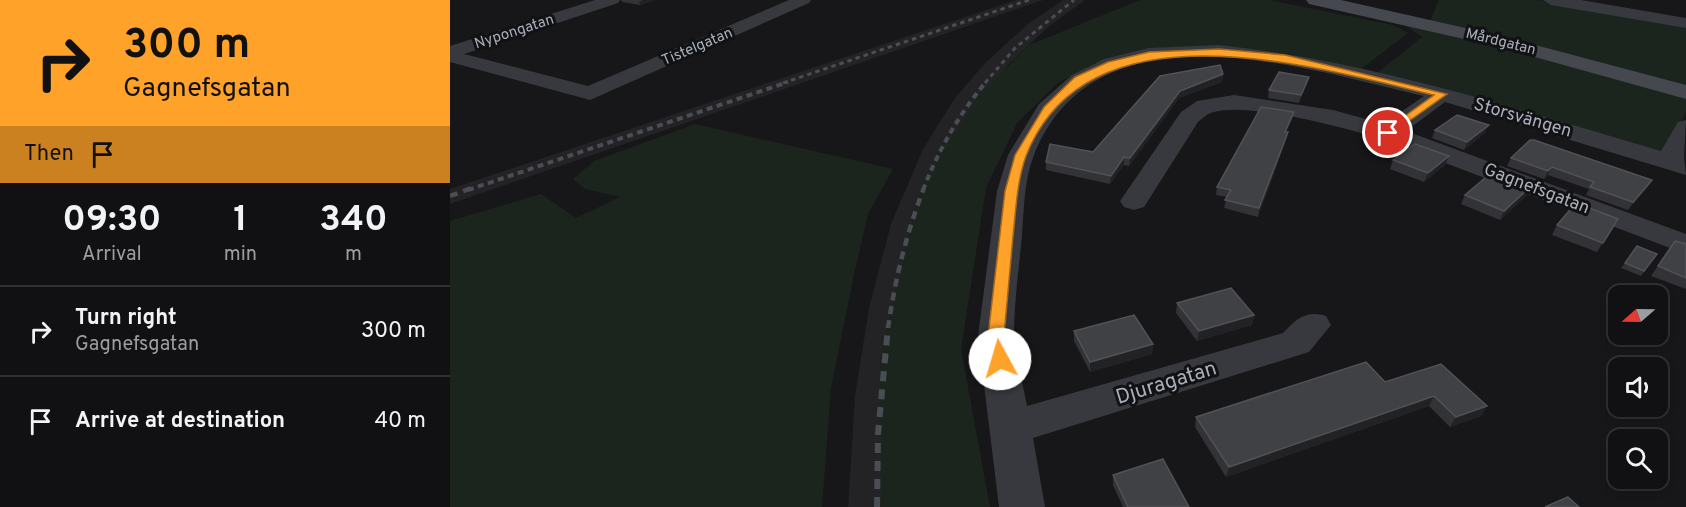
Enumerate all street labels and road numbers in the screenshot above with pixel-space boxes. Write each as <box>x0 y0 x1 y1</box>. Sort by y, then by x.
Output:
street label: Nypongatan <box>472 11 557 54</box>
street label: Tistelgatan <box>659 24 736 71</box>
street label: Mårdgatan <box>1464 25 1538 60</box>
street label: Storsvängen <box>1471 93 1574 143</box>
street label: Gagnefsgatan <box>1480 159 1593 220</box>
street label: Djuragatan <box>1113 355 1220 412</box>

